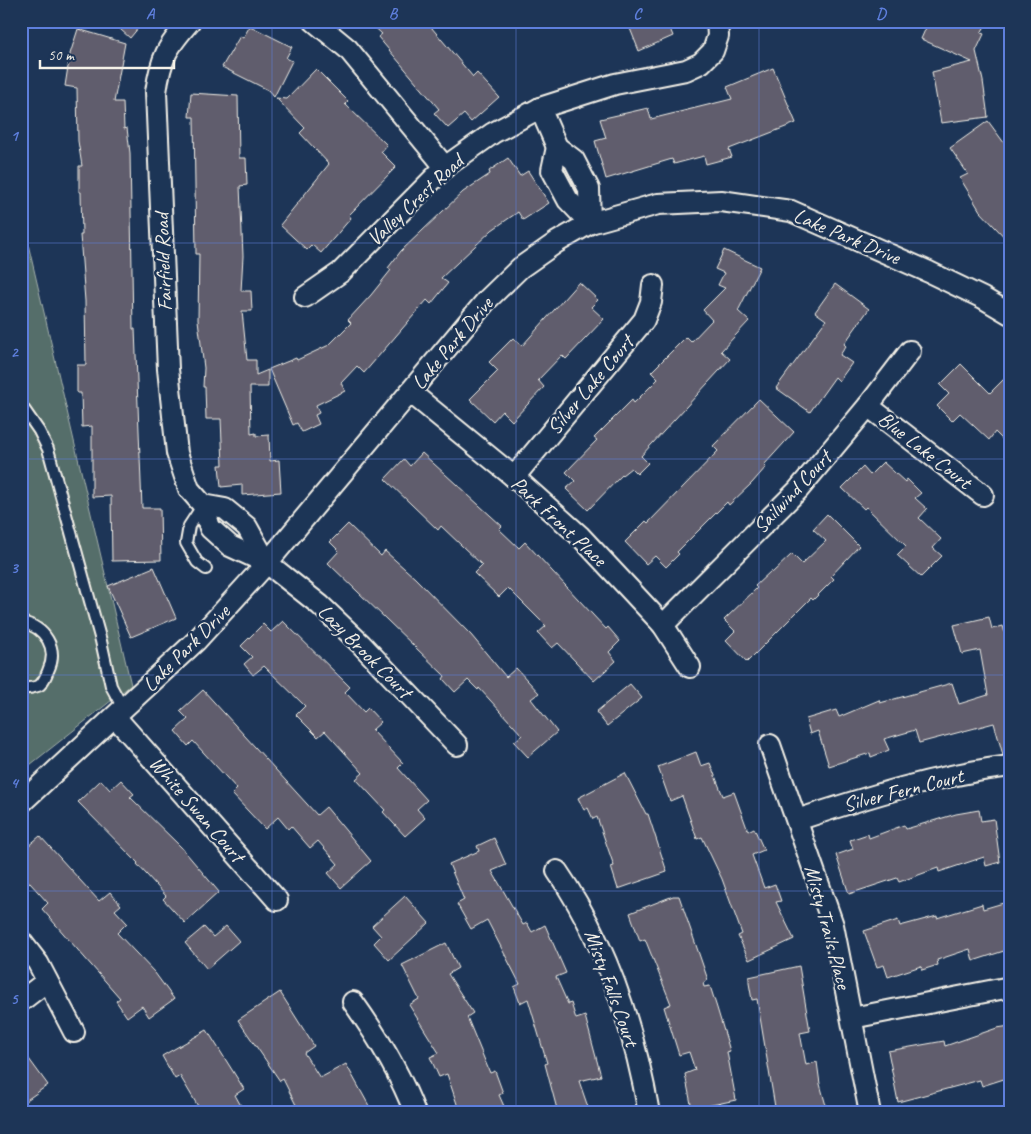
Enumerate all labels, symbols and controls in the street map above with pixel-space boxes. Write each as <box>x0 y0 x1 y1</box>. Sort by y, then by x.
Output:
text: A <box>146 4 156 24</box>
text: B <box>389 4 399 24</box>
text: C <box>633 4 643 24</box>
text: D <box>876 4 887 24</box>
scale bar <box>40 38 174 70</box>
text: 50 m <box>48 46 75 65</box>
text: 1 <box>10 126 19 146</box>
street label: Valley Crest Road <box>361 146 471 251</box>
street label: Lake Park Drive <box>790 202 905 270</box>
street label: Fairfield Road <box>148 209 178 311</box>
street label: Lake Park Drive <box>406 290 499 395</box>
street label: Silver Lake Court <box>541 328 641 440</box>
text: 2 <box>10 342 19 362</box>
street label: Blue Lake Court <box>873 405 978 496</box>
street label: Sailwind Court <box>747 443 839 539</box>
street label: Park Front Place <box>506 470 614 573</box>
text: 3 <box>10 558 19 578</box>
street label: Lake Park Drive <box>137 598 236 697</box>
street label: Lazy Brook Court <box>312 598 420 706</box>
street label: White Swan Court <box>144 751 252 870</box>
street label: Silver Fern Court <box>840 762 968 817</box>
text: 4 <box>10 773 19 793</box>
street label: Misty Trails Place <box>799 862 858 994</box>
street label: Misty Falls Court <box>579 926 646 1052</box>
text: 5 <box>11 989 20 1009</box>

